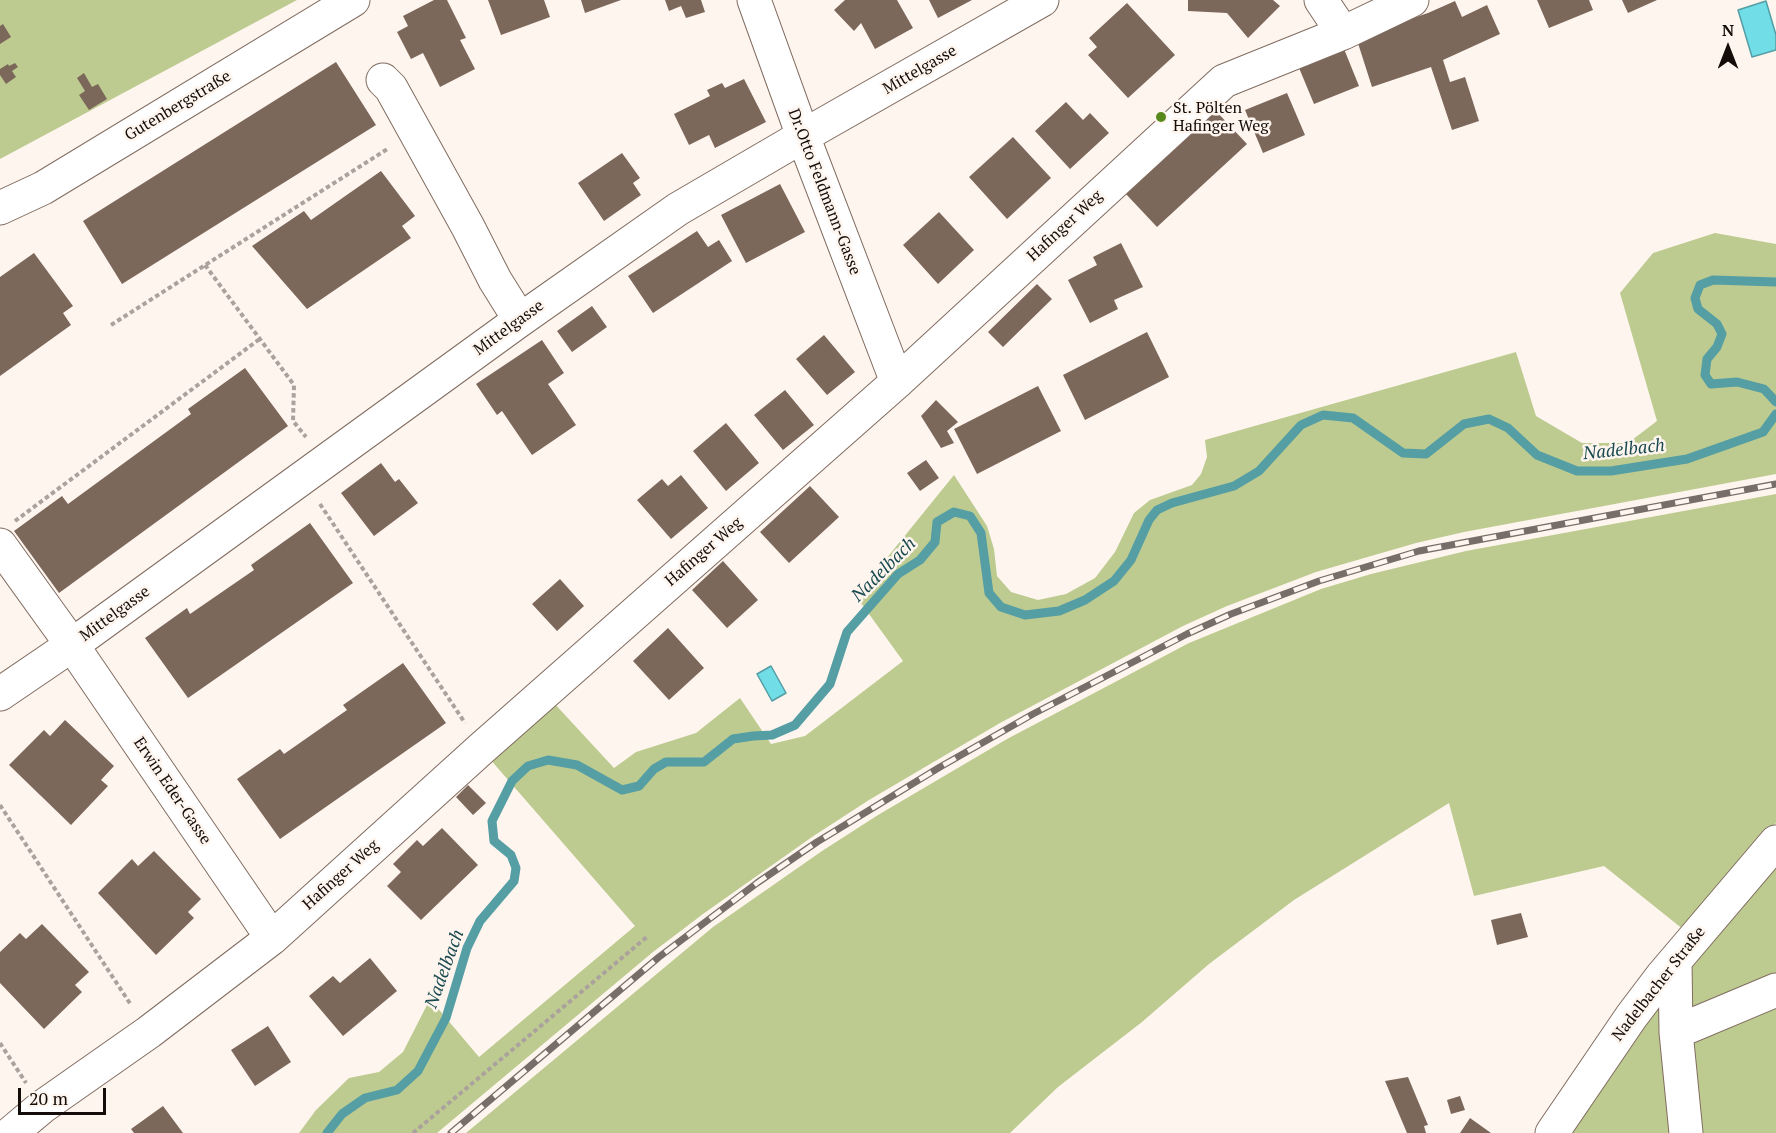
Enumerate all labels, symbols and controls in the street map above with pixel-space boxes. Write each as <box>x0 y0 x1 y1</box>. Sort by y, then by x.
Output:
north arrow <box>1698 18 1758 78</box>
text: N <box>1722 19 1734 41</box>
street label: Mittelgasse <box>880 41 960 99</box>
street label: Gutenbergstraße <box>121 67 235 145</box>
place label: St. Pölten Hafinger Weg <box>1173 98 1269 136</box>
street label: Dr.Otto Feldmann-Gasse <box>783 106 865 278</box>
marker: St. Pölten Hafinger Weg <box>1154 110 1168 124</box>
street label: Hafinger Weg <box>1023 186 1107 266</box>
street label: Mittelgasse <box>470 296 548 360</box>
water label: Nadelbach <box>1582 435 1666 465</box>
street label: Hafinger Weg <box>662 513 746 591</box>
water label: Nadelbach <box>847 533 921 607</box>
street label: Mittelgasse <box>76 582 154 646</box>
street label: Erwin Eder-Gasse <box>129 734 215 848</box>
street label: Hafinger Weg <box>299 836 383 914</box>
street label: Nadelbacher Straße <box>1608 923 1710 1045</box>
water label: Nadelbach <box>421 927 469 1011</box>
scale bar <box>21 1076 110 1114</box>
text: 20 m <box>29 1086 68 1110</box>

